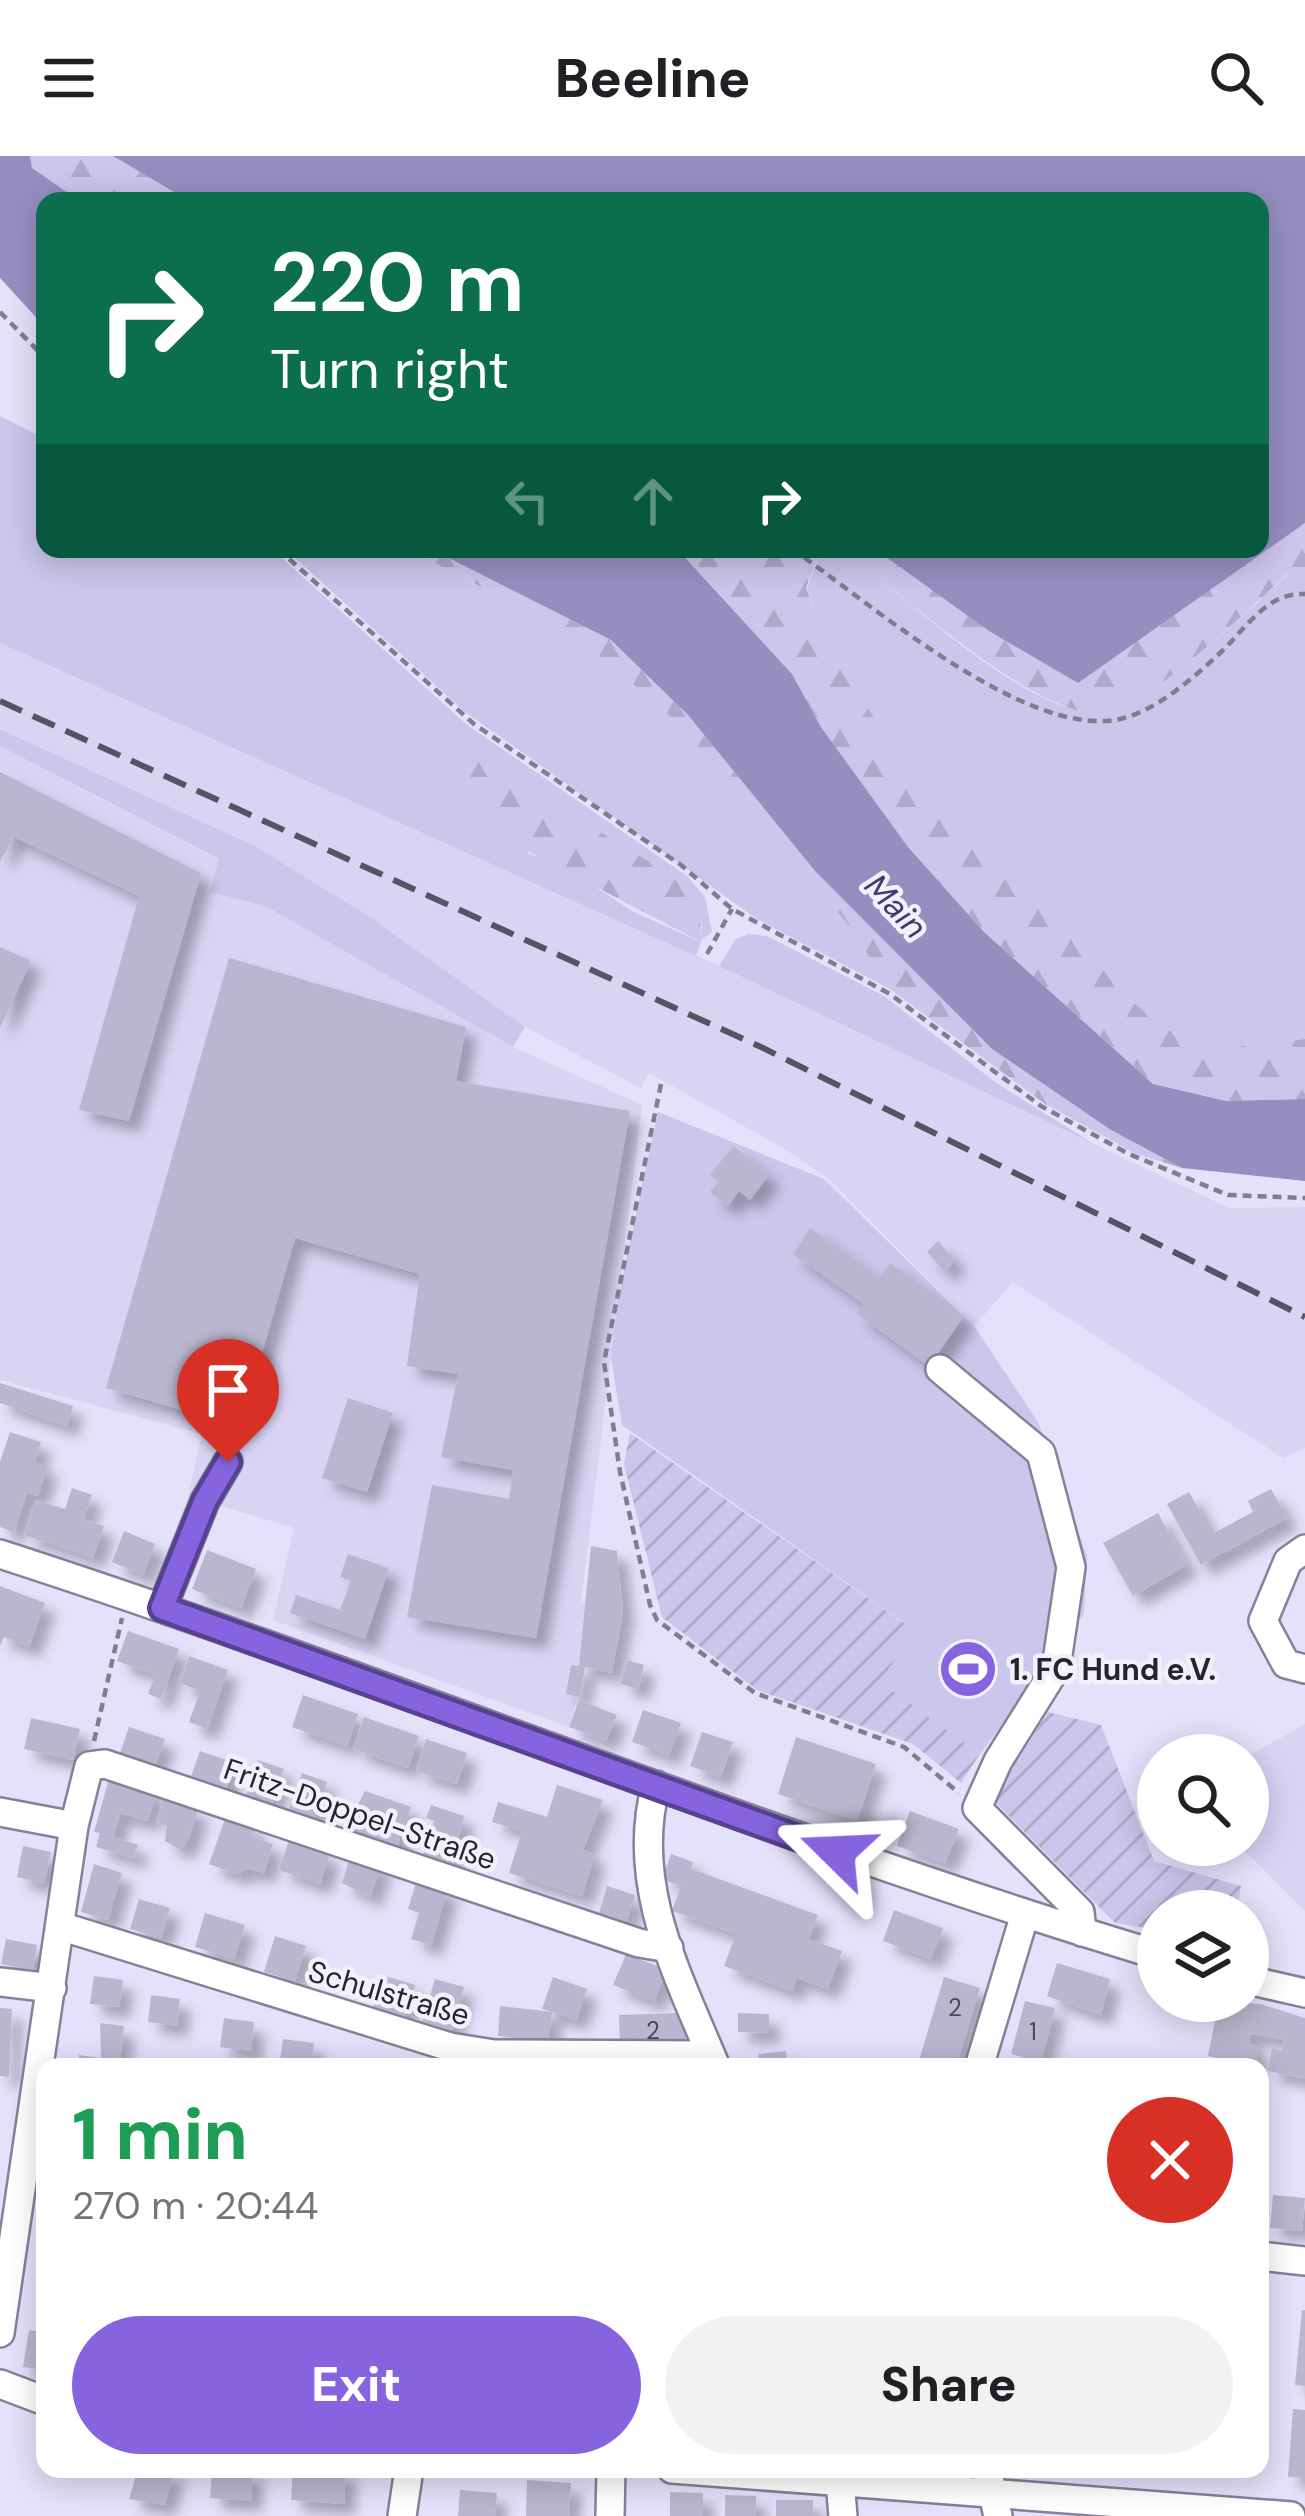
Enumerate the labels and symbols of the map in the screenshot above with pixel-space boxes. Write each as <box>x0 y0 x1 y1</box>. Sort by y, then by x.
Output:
water label: Main <box>855 865 937 947</box>
pin <box>177 1339 279 1462</box>
sports icon: 1. FC Hund e.V. <box>937 1638 999 1700</box>
place label: 1. FC Hund e.V. <box>1010 1650 1216 1689</box>
street label: Fritz-Doppel-Straße <box>219 1749 501 1879</box>
position arrow <box>774 1789 900 1915</box>
street label: Schulstraße <box>304 1951 474 2035</box>
house number: 2 <box>948 1992 962 2023</box>
house number: 2 <box>646 2015 660 2046</box>
house number: 1 <box>1029 2016 1037 2047</box>

